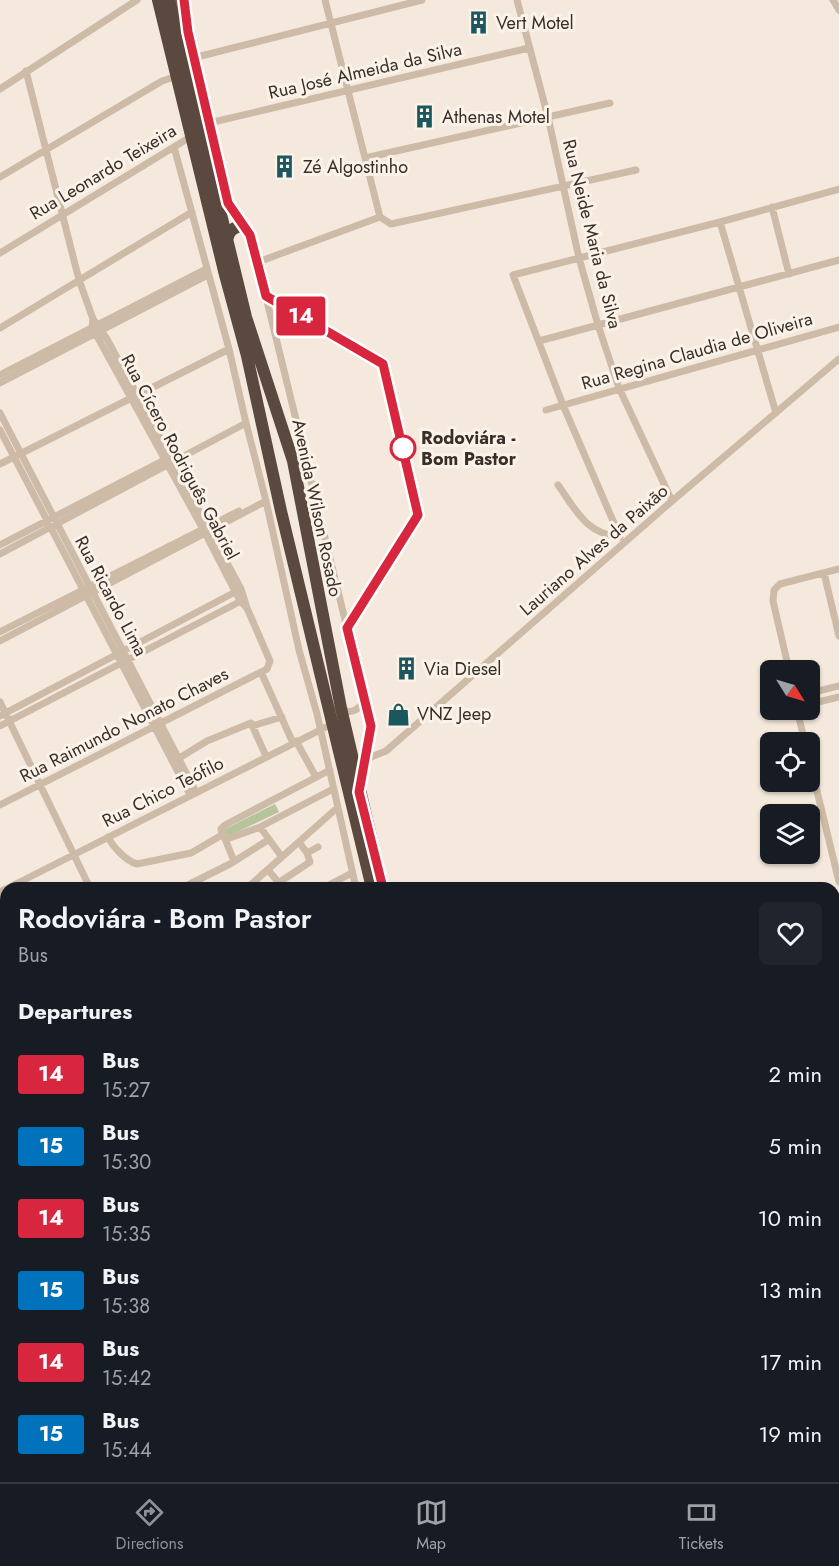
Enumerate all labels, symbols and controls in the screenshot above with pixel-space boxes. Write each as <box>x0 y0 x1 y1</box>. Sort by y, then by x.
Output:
building icon: Vert Motel <box>465 10 491 36</box>
place label: Vert Motel <box>496 10 574 36</box>
street label: Rua José Almeida da Silva <box>266 36 464 106</box>
building icon: Athenas Motel <box>411 104 437 130</box>
place label: Athenas Motel <box>442 104 550 130</box>
street label: Rua Leonardo Teixeira <box>25 118 181 226</box>
street label: Rua Neide Maria da Silva <box>556 137 628 331</box>
building icon: Zé Algostinho <box>272 154 298 180</box>
place label: Zé Algostinho <box>303 154 408 180</box>
line badge: 14 <box>274 296 328 336</box>
text: 14 <box>288 301 314 331</box>
street label: Rua Regina Claudia de Oliveira <box>578 306 816 396</box>
street label: Rua Cícero Rodriguês Gabriel <box>115 350 245 564</box>
street label: Avenida Wilson Rosado <box>285 417 349 599</box>
place label: Rodoviára - Bom Pastor <box>421 425 517 472</box>
marker: Rodoviára - Bom Pastor <box>390 435 416 461</box>
street label: Lauriano Alves da Paixão <box>514 478 674 622</box>
street label: Rua Ricardo Lima <box>68 531 154 661</box>
building icon: Via Diesel <box>393 656 419 682</box>
place label: Via Diesel <box>424 656 501 682</box>
north arrow <box>760 660 820 720</box>
map controls <box>760 660 820 864</box>
street label: Rua Raimundo Nonato Chaves <box>15 661 233 789</box>
shop icon: VNZ Jeep <box>386 701 412 727</box>
place label: VNZ Jeep <box>417 701 491 727</box>
button: locate <box>760 732 820 792</box>
street label: Rua Chico Teófilo <box>98 750 228 834</box>
button: layers <box>760 804 820 864</box>
text: Rodoviára - Bom Pastor <box>18 898 312 939</box>
button: heart <box>759 902 822 965</box>
text: Bus <box>18 941 48 970</box>
text: Departures <box>18 995 132 1027</box>
text: Bus <box>102 1044 139 1076</box>
text: 2 min <box>768 1058 822 1090</box>
text: 14 <box>38 1059 64 1089</box>
text: 15:27 <box>102 1076 150 1105</box>
text: Bus <box>102 1116 139 1148</box>
text: 5 min <box>769 1130 822 1162</box>
text: 15 <box>39 1131 63 1161</box>
text: 15:30 <box>102 1148 151 1177</box>
text: Bus <box>102 1188 139 1220</box>
text: 10 min <box>758 1202 822 1234</box>
text: 14 <box>38 1203 64 1233</box>
text: 15:35 <box>102 1220 150 1249</box>
text: Bus <box>102 1260 139 1292</box>
text: 13 min <box>759 1274 822 1306</box>
text: 15 <box>39 1275 63 1305</box>
text: 15:38 <box>102 1292 150 1321</box>
text: Bus <box>102 1332 139 1364</box>
text: 17 min <box>760 1346 822 1378</box>
text: 14 <box>38 1347 64 1377</box>
text: 15:42 <box>102 1364 151 1393</box>
text: Bus <box>102 1404 139 1436</box>
text: 19 min <box>758 1418 822 1450</box>
text: 15 <box>39 1419 63 1449</box>
text: 15:44 <box>102 1436 152 1465</box>
tab: Directions <box>116 1496 183 1555</box>
tab: Map <box>415 1496 448 1555</box>
tab: Tickets <box>679 1496 723 1555</box>

